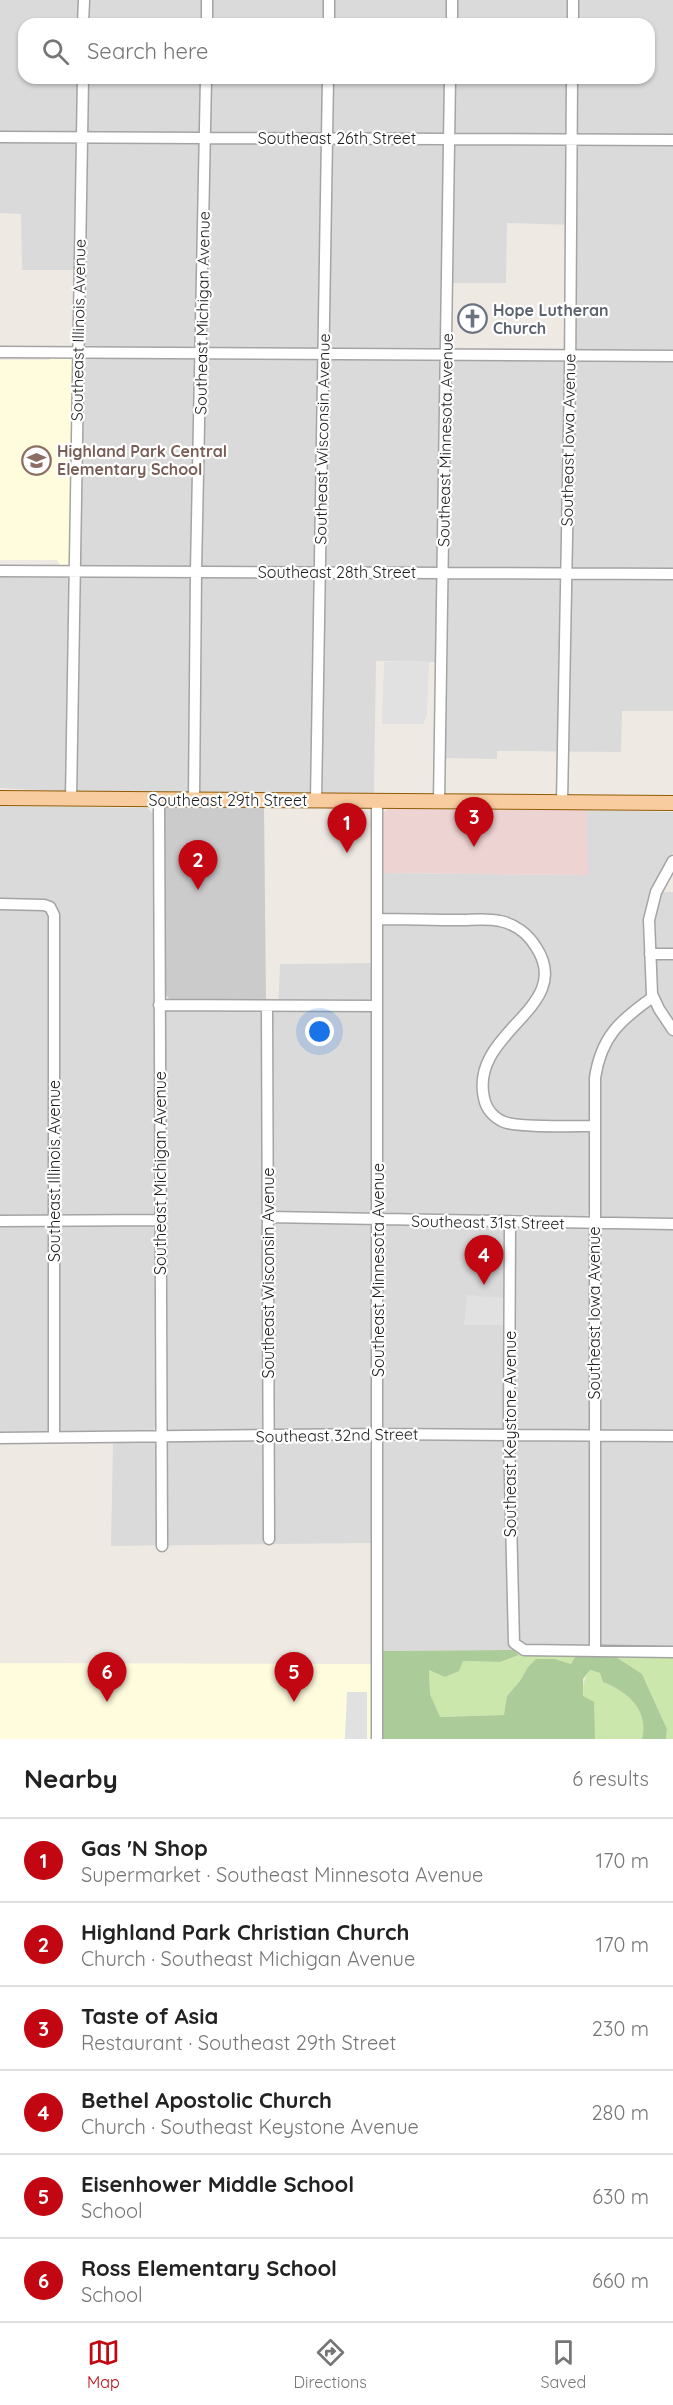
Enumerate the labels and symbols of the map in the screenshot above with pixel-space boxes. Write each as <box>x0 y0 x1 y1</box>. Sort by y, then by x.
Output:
street label: Southeast 26th Street <box>258 128 416 148</box>
street label: Southeast Michigan Avenue <box>190 211 214 415</box>
street label: Southeast Illinois Avenue <box>66 239 90 421</box>
place label: Hope Lutheran Church <box>493 300 609 338</box>
church icon: Hope Lutheran Church <box>456 303 488 335</box>
street label: Southeast Wisconsin Avenue <box>310 333 334 545</box>
street label: Southeast Minnesota Avenue <box>433 333 457 547</box>
street label: Southeast Iowa Avenue <box>556 353 580 527</box>
place label: Highland Park Central Elementary School <box>57 441 227 479</box>
school or university icon: Highland Park Central Elementary School <box>20 444 52 476</box>
street label: Southeast 28th Street <box>258 562 416 582</box>
street label: Southeast 29th Street <box>149 790 307 810</box>
pin: 3 <box>454 798 494 847</box>
pin: 1 <box>328 804 366 853</box>
pin: 2 <box>178 840 218 890</box>
your location <box>305 1017 334 1046</box>
street label: Southeast Michigan Avenue <box>150 1071 170 1275</box>
street label: Southeast Illinois Avenue <box>44 1080 64 1262</box>
street label: Southeast Minnesota Avenue <box>368 1163 388 1377</box>
street label: Southeast Wisconsin Avenue <box>258 1167 278 1379</box>
street label: Southeast 31st Street <box>411 1211 565 1233</box>
street label: Southeast Iowa Avenue <box>584 1227 604 1399</box>
pin: 4 <box>464 1236 504 1285</box>
street label: Southeast Keystone Avenue <box>500 1331 520 1537</box>
street label: Southeast 32nd Street <box>256 1424 418 1446</box>
pin: 6 <box>88 1652 126 1702</box>
pin: 5 <box>274 1652 314 1702</box>

